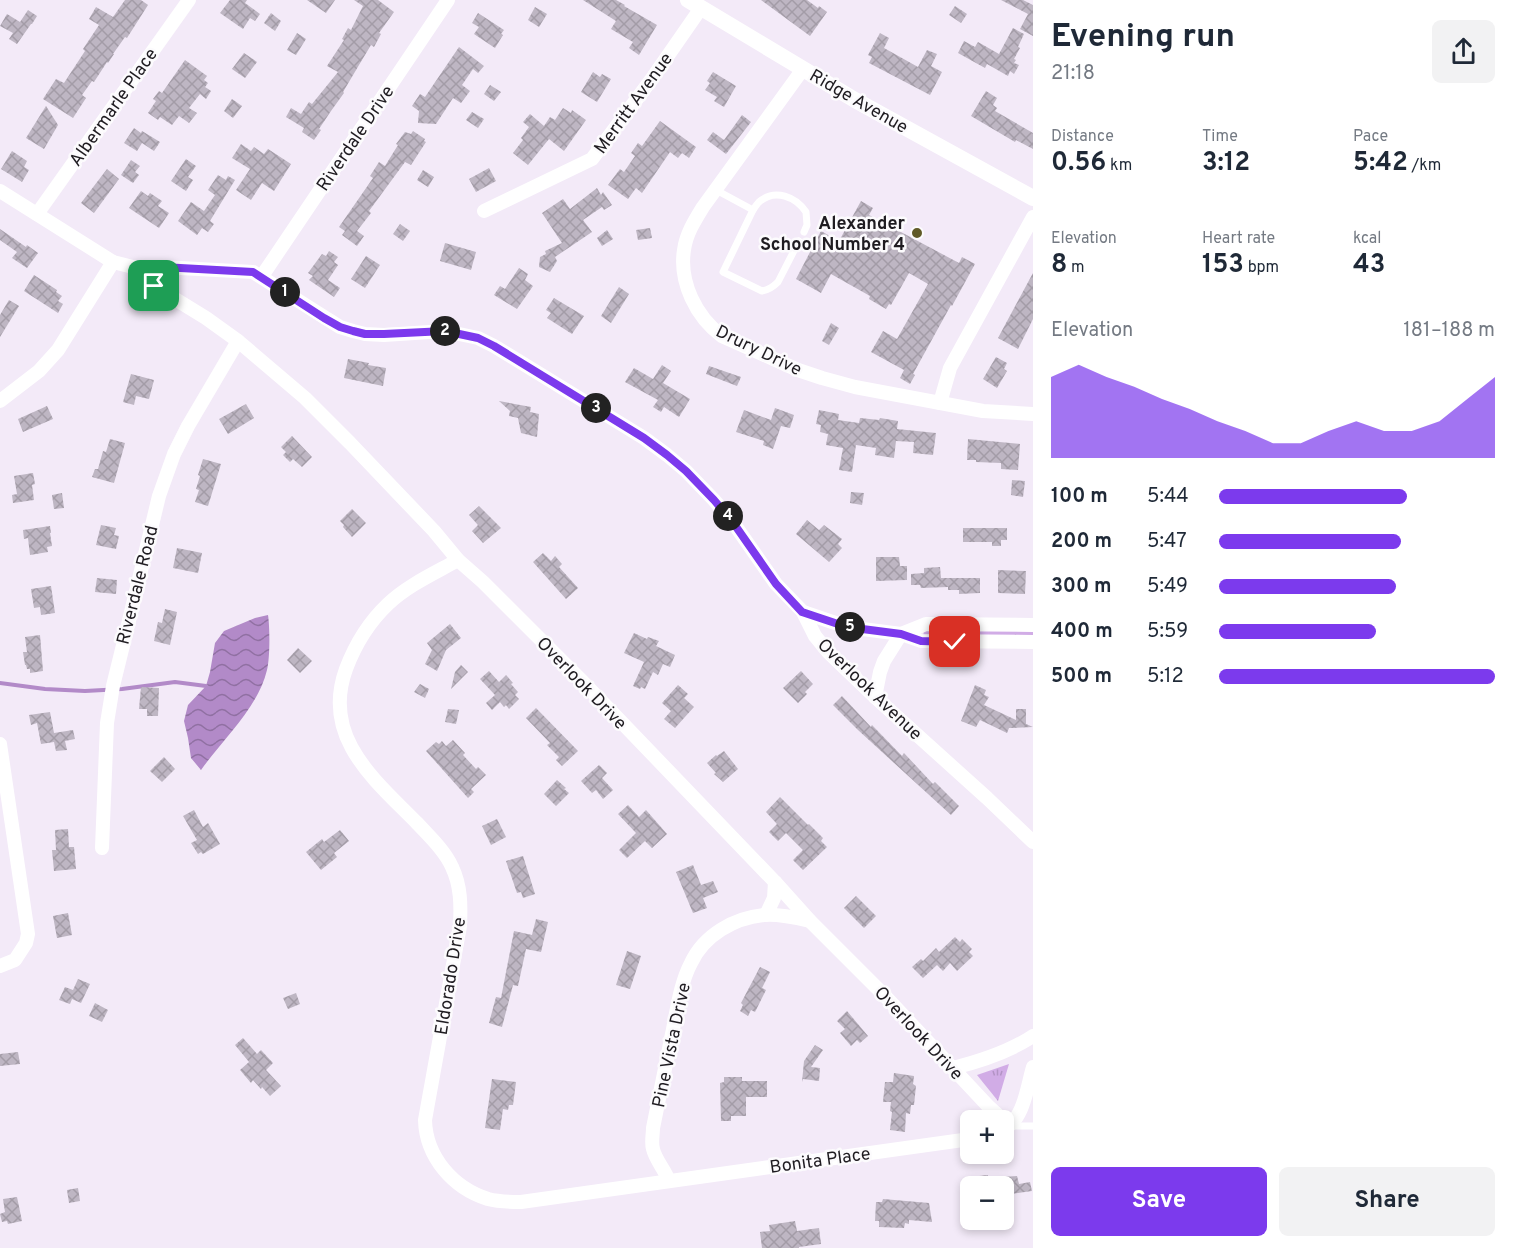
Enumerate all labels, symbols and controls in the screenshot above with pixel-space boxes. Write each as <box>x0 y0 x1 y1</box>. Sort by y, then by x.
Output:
text: Evening run <box>1051 17 1235 59</box>
button: share <box>1432 20 1495 83</box>
street label: Albermarle Place <box>65 44 164 172</box>
street label: Merritt Avenue <box>590 49 679 159</box>
text: 21:18 <box>1051 61 1095 87</box>
street label: Ridge Avenue <box>805 65 912 140</box>
street label: Riverdale Drive <box>312 81 400 196</box>
text: Distance <box>1051 127 1114 147</box>
text: Time <box>1202 127 1238 147</box>
text: Pace <box>1353 127 1388 147</box>
text: 0.56 <box>1051 147 1106 180</box>
text: 3:12 <box>1202 147 1250 180</box>
text: 5:42 <box>1353 147 1408 180</box>
text: km <box>1106 156 1132 176</box>
text: /km <box>1408 156 1441 176</box>
place label: Alexander School Number 4 <box>760 213 905 257</box>
marker: Alexander School Number 4 <box>910 226 924 240</box>
text: Elevation <box>1051 229 1117 249</box>
text: Heart rate <box>1202 229 1275 249</box>
text: kcal <box>1353 229 1381 249</box>
text: 8 <box>1051 249 1067 282</box>
text: 153 <box>1202 249 1244 282</box>
text: 43 <box>1353 249 1385 282</box>
text: m <box>1067 258 1085 278</box>
text: bpm <box>1244 258 1279 278</box>
pin <box>128 260 179 311</box>
icon: arrive <box>137 269 170 302</box>
pin: 1 <box>270 277 300 307</box>
text: 1 <box>282 282 288 302</box>
pin: 2 <box>430 316 460 346</box>
text: Elevation <box>1051 318 1133 344</box>
text: 181–188 m <box>1403 318 1495 344</box>
text: 2 <box>440 321 450 341</box>
street label: Drury Drive <box>712 321 805 382</box>
pin: 3 <box>581 393 611 423</box>
text: 3 <box>591 398 601 418</box>
text: 100 m <box>1051 484 1108 510</box>
text: 5:44 <box>1147 484 1189 510</box>
pin: 4 <box>713 501 743 531</box>
text: 4 <box>723 506 733 526</box>
street label: Riverdale Road <box>113 523 164 647</box>
text: 200 m <box>1051 529 1112 555</box>
text: 5:47 <box>1147 529 1187 555</box>
text: 300 m <box>1051 574 1112 600</box>
text: 5:49 <box>1147 574 1188 600</box>
pin: 5 <box>835 612 865 642</box>
pin <box>929 616 980 667</box>
text: 5 <box>845 617 855 637</box>
text: 400 m <box>1051 619 1113 645</box>
text: 5:59 <box>1147 619 1188 645</box>
icon: check <box>938 625 971 658</box>
street label: Overlook Drive <box>531 633 631 735</box>
street label: Overlook Avenue <box>812 634 926 746</box>
text: 500 m <box>1051 664 1112 690</box>
text: 5:12 <box>1147 664 1184 690</box>
street label: Eldorado Drive <box>431 916 472 1037</box>
street label: Pine Vista Drive <box>648 981 697 1110</box>
street label: Overlook Drive <box>868 982 967 1086</box>
map controls <box>960 1110 1014 1230</box>
button: + <box>960 1110 1014 1164</box>
street label: Bonita Place <box>768 1143 872 1180</box>
button: Save <box>1051 1167 1267 1236</box>
button: Share <box>1279 1167 1495 1236</box>
button: − <box>960 1176 1014 1230</box>

